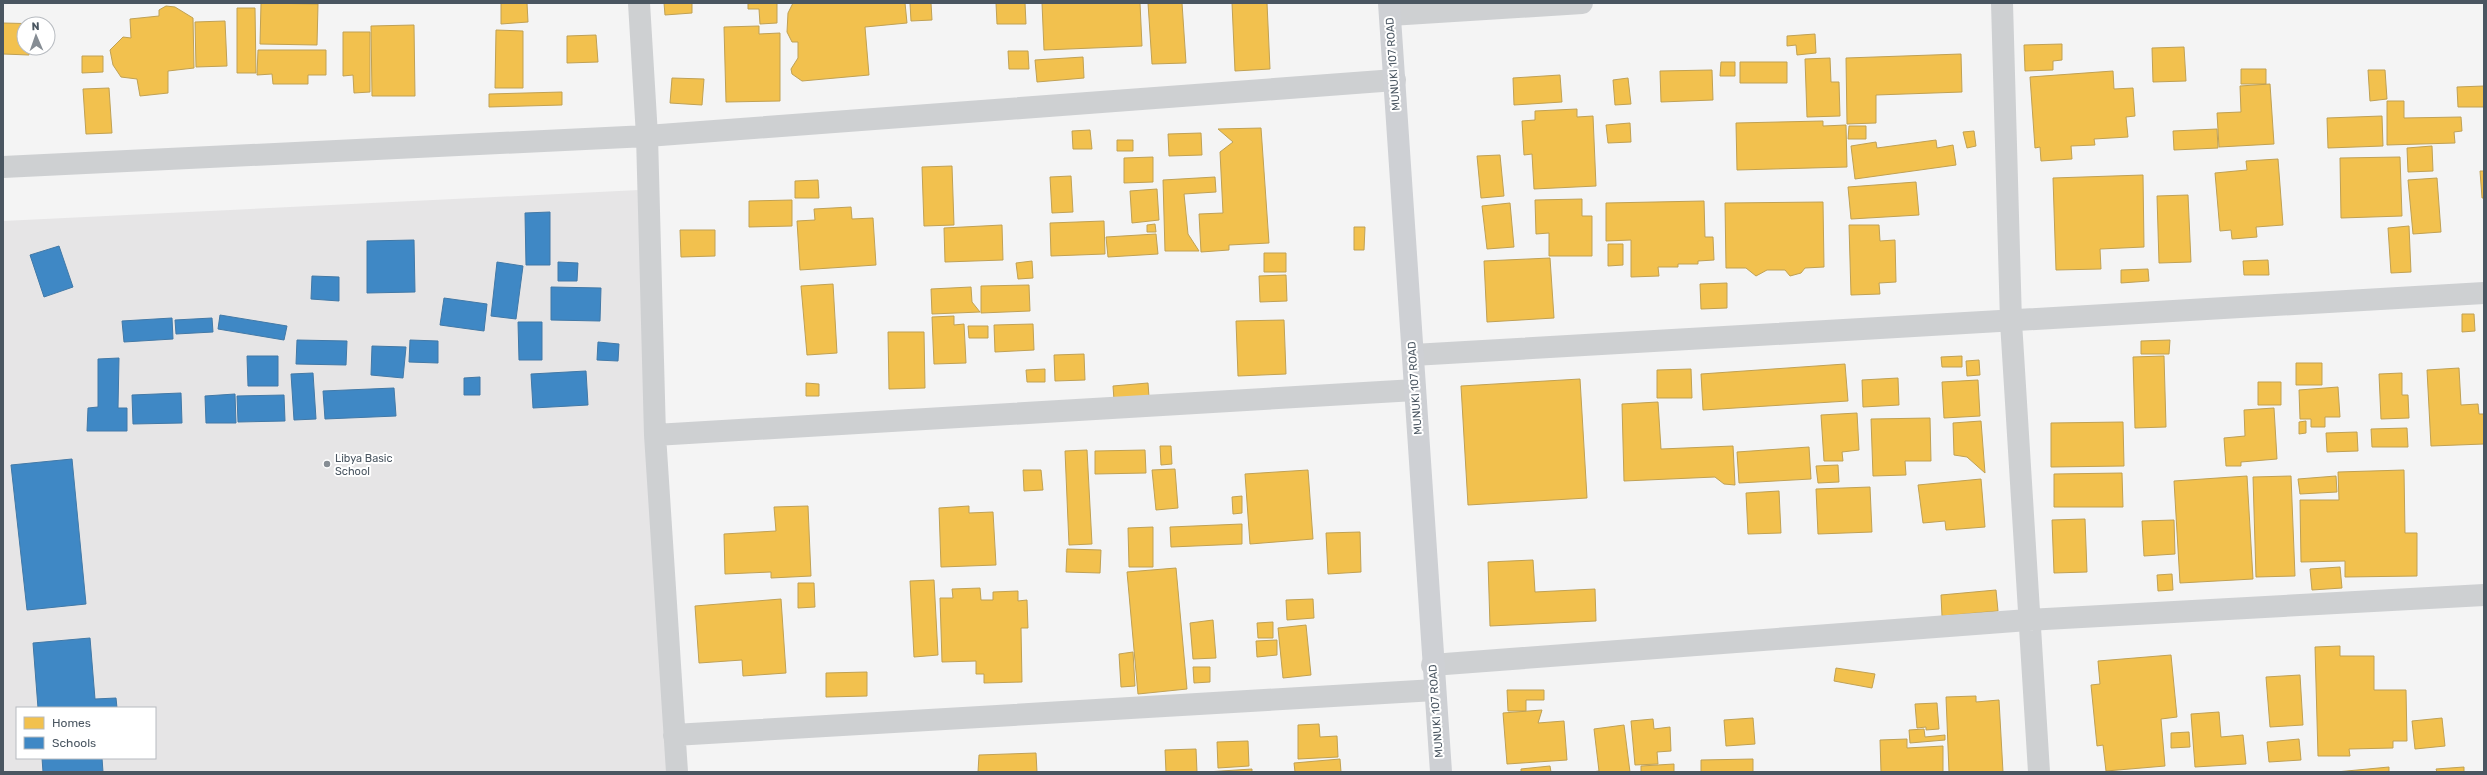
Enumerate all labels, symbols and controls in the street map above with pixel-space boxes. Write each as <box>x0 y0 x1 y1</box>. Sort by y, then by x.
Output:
north arrow <box>16 16 56 56</box>
street label: MUNUKI 107 ROAD <box>1383 17 1403 111</box>
text: N <box>31 20 40 33</box>
street label: MUNUKI 107 ROAD <box>1405 341 1425 435</box>
place label: Libya Basic School <box>335 452 393 478</box>
marker: Libya Basic School <box>322 459 332 469</box>
street label: MUNUKI 107 ROAD <box>1426 664 1446 758</box>
legend <box>16 707 156 759</box>
text: Homes <box>52 716 91 730</box>
text: Schools <box>52 736 96 750</box>

